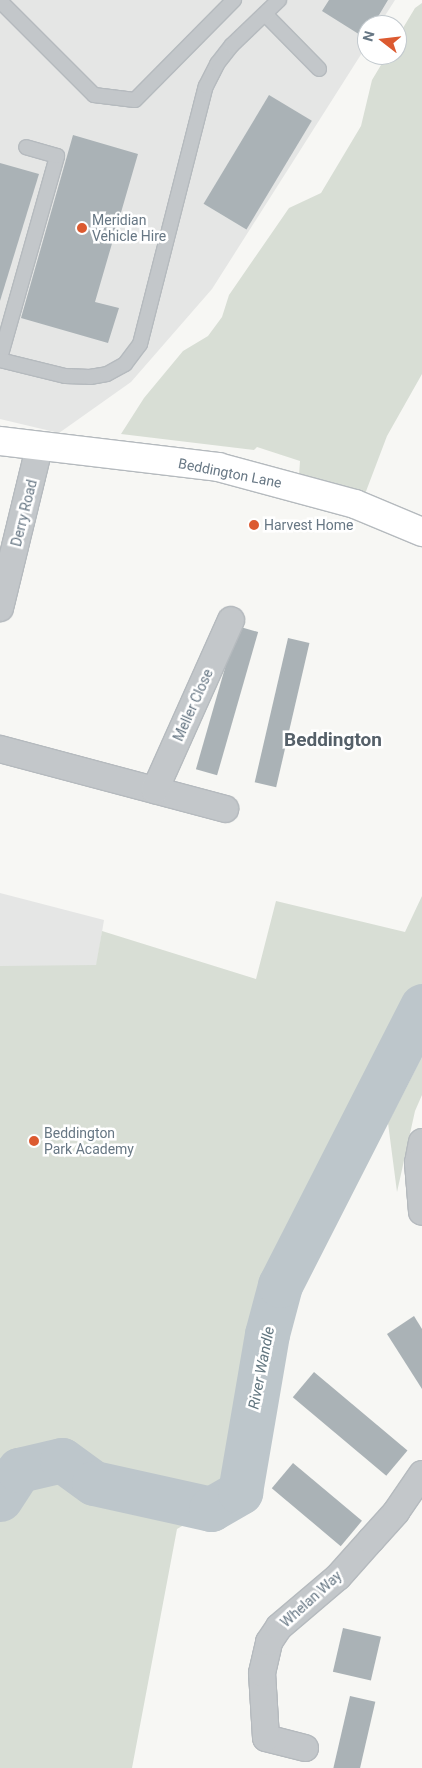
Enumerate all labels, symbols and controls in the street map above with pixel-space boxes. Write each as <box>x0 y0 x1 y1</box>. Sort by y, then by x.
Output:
north arrow <box>357 15 407 65</box>
text: N <box>359 29 378 43</box>
place label: Meridian Vehicle Hire <box>92 212 166 244</box>
marker: Meridian Vehicle Hire <box>76 222 88 234</box>
street label: Beddington Lane <box>177 455 283 491</box>
street label: Derry Road <box>8 478 40 548</box>
place label: Harvest Home <box>264 517 354 533</box>
marker: Harvest Home <box>248 519 260 531</box>
street label: Meller Close <box>170 666 216 744</box>
district label: Beddington <box>284 729 382 751</box>
place label: Beddington Park Academy <box>44 1125 134 1158</box>
marker: Beddington Park Academy <box>28 1135 40 1147</box>
water label: River Wandle <box>245 1325 279 1411</box>
street label: Whelan Way <box>277 1567 345 1631</box>

